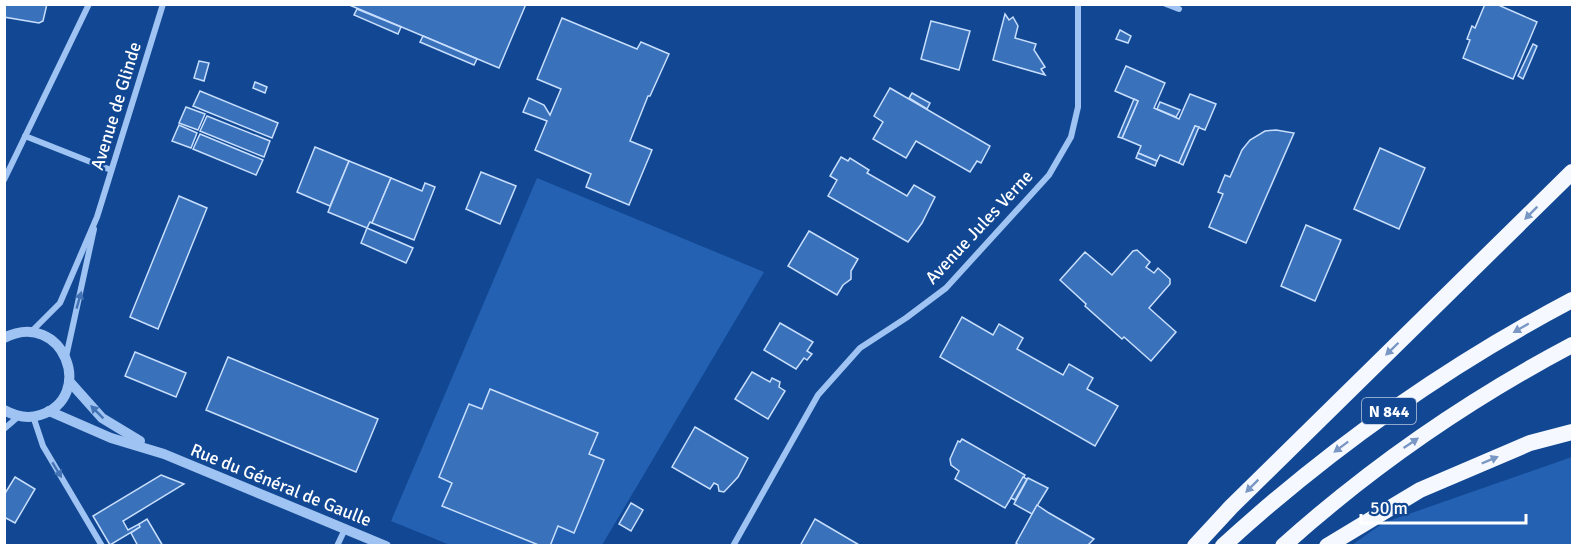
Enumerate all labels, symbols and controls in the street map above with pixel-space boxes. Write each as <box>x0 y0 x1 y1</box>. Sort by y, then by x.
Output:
street label: Avenue de Glinde <box>86 39 146 173</box>
street label: Avenue Jules Verne <box>920 165 1038 289</box>
one-way arrow <box>1525 206 1539 220</box>
one-way arrow <box>75 291 84 309</box>
one-way arrow <box>1512 323 1529 333</box>
one-way arrow <box>1385 342 1399 356</box>
road number: N 844 <box>1362 398 1416 424</box>
one-way arrow <box>91 406 105 420</box>
one-way arrow <box>1402 438 1419 449</box>
street label: Rue du Général de Gaulle <box>187 439 375 531</box>
one-way arrow <box>1333 440 1348 452</box>
one-way arrow <box>1481 455 1499 464</box>
one-way arrow <box>51 462 62 478</box>
one-way arrow <box>1245 479 1260 493</box>
scale bar <box>1361 487 1526 525</box>
text: 50 m <box>1370 497 1408 519</box>

